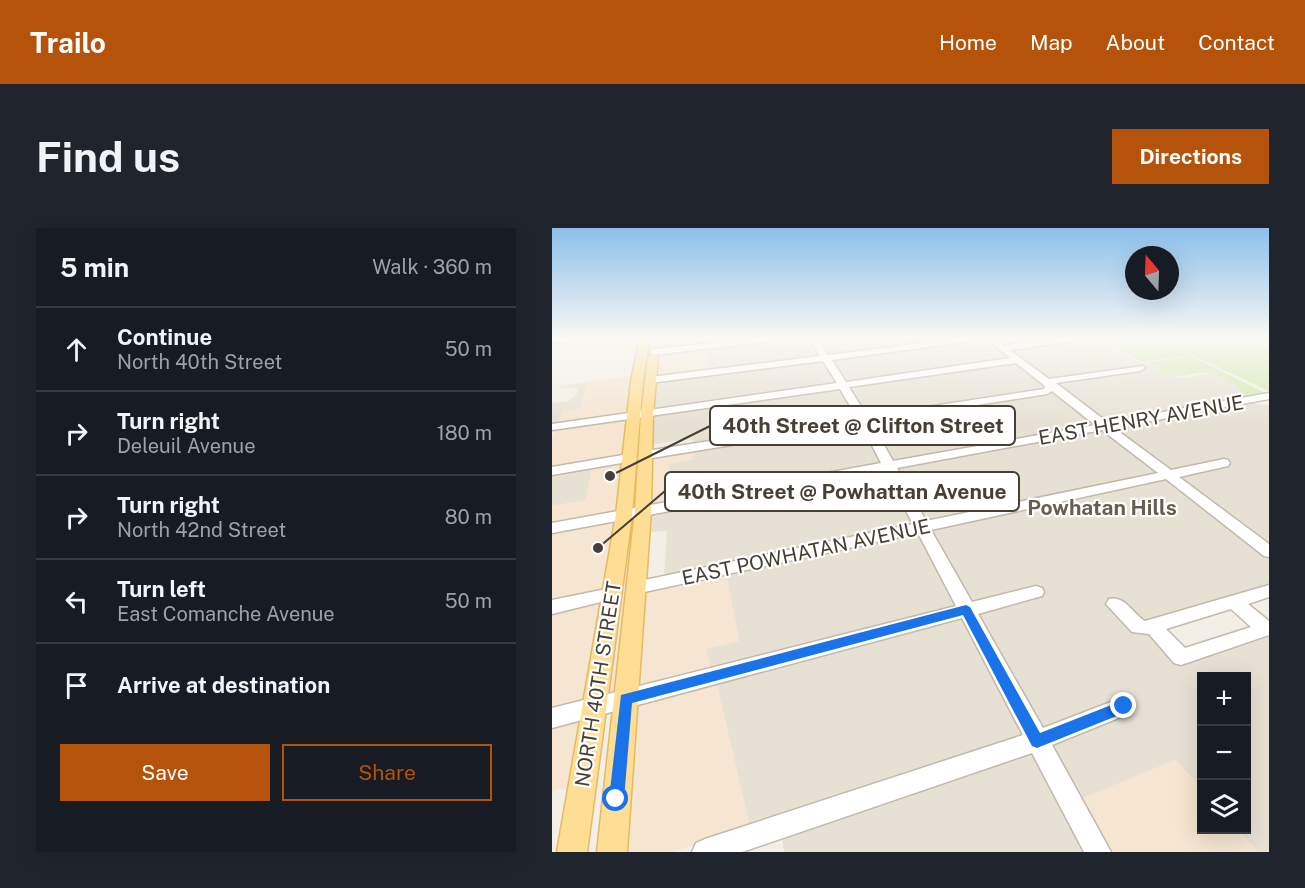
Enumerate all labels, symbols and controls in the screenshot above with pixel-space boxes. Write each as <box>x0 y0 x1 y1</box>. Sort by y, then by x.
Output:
text: Trailo <box>30 26 106 59</box>
text: Home <box>939 30 997 55</box>
text: Map <box>1030 30 1073 55</box>
text: About <box>1106 30 1165 55</box>
text: Contact <box>1198 30 1275 55</box>
button: Directions <box>1112 129 1269 184</box>
text: Find us <box>36 132 180 181</box>
north arrow <box>1125 246 1179 300</box>
text: 5 min <box>60 252 129 283</box>
text: Walk · 360 m <box>372 255 492 279</box>
text: Continue <box>117 324 212 350</box>
icon: ahead <box>60 333 93 366</box>
text: 50 m <box>445 337 492 361</box>
text: North 40th Street <box>117 350 282 374</box>
street label: EAST HENRY AVENUE <box>1036 390 1246 450</box>
callout: 40th Street @ Clifton Street <box>710 406 1015 445</box>
text: Turn right <box>117 408 220 434</box>
text: 40th Street @ Clifton Street <box>722 413 1004 438</box>
icon: right <box>60 417 93 450</box>
text: 180 m <box>437 421 492 445</box>
text: Deleuil Avenue <box>117 434 256 458</box>
callout: 40th Street @ Powhattan Avenue <box>665 472 1019 511</box>
text: 40th Street @ Powhattan Avenue <box>677 479 1007 504</box>
text: Turn right <box>117 492 220 518</box>
district label: Powhatan Hills <box>1027 495 1177 520</box>
icon: right <box>60 501 93 534</box>
text: 80 m <box>445 505 492 529</box>
street label: EAST POWHATAN AVENUE <box>680 514 932 590</box>
text: North 42nd Street <box>117 518 286 542</box>
text: Turn left <box>117 576 206 602</box>
street label: NORTH 40TH STREET <box>570 579 626 788</box>
icon: left <box>60 585 93 618</box>
text: 50 m <box>445 589 492 613</box>
text: East Comanche Avenue <box>117 602 335 626</box>
icon: arrive <box>60 669 93 702</box>
text: Arrive at destination <box>117 672 330 698</box>
map controls <box>1197 672 1251 834</box>
button: + <box>1197 672 1251 726</box>
route end <box>1110 692 1136 718</box>
button: − <box>1197 726 1251 780</box>
button: Save <box>60 744 270 801</box>
button: Share <box>282 744 492 801</box>
button: layers <box>1197 780 1251 834</box>
route start <box>602 785 628 811</box>

